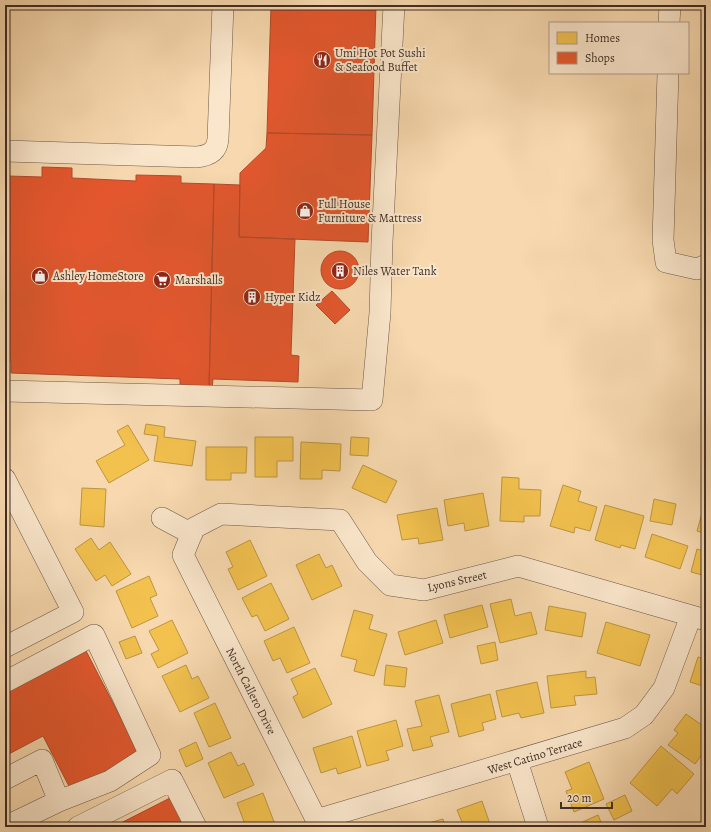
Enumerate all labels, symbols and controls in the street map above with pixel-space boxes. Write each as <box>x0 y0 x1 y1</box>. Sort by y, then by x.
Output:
legend <box>549 22 689 74</box>
text: Homes <box>585 30 620 46</box>
place label: Umi Hot Pot Sushi & Seafood Buffet <box>335 45 426 75</box>
restaurant icon: Umi Hot Pot Sushi & Seafood Buffet <box>312 50 332 70</box>
text: Shops <box>585 50 615 66</box>
place label: Full House Furniture & Mattress <box>318 196 422 226</box>
shop icon: Full House Furniture & Mattress <box>295 201 315 221</box>
building icon: Niles Water Tank <box>330 261 350 281</box>
place label: Niles Water Tank <box>353 263 437 279</box>
shop icon: Ashley HomeStore <box>30 266 50 286</box>
place label: Ashley HomeStore <box>52 268 144 284</box>
supermarket icon: Marshalls <box>152 270 172 290</box>
place label: Marshalls <box>175 272 223 288</box>
building icon: Hyper Kidz <box>242 287 262 307</box>
place label: Hyper Kidz <box>265 289 321 305</box>
street label: Lyons Street <box>426 566 488 596</box>
street label: North Callero Drive <box>222 645 280 737</box>
street label: West Catino Terrace <box>485 734 584 778</box>
scale bar <box>561 784 612 810</box>
text: 20 m <box>567 790 591 806</box>

